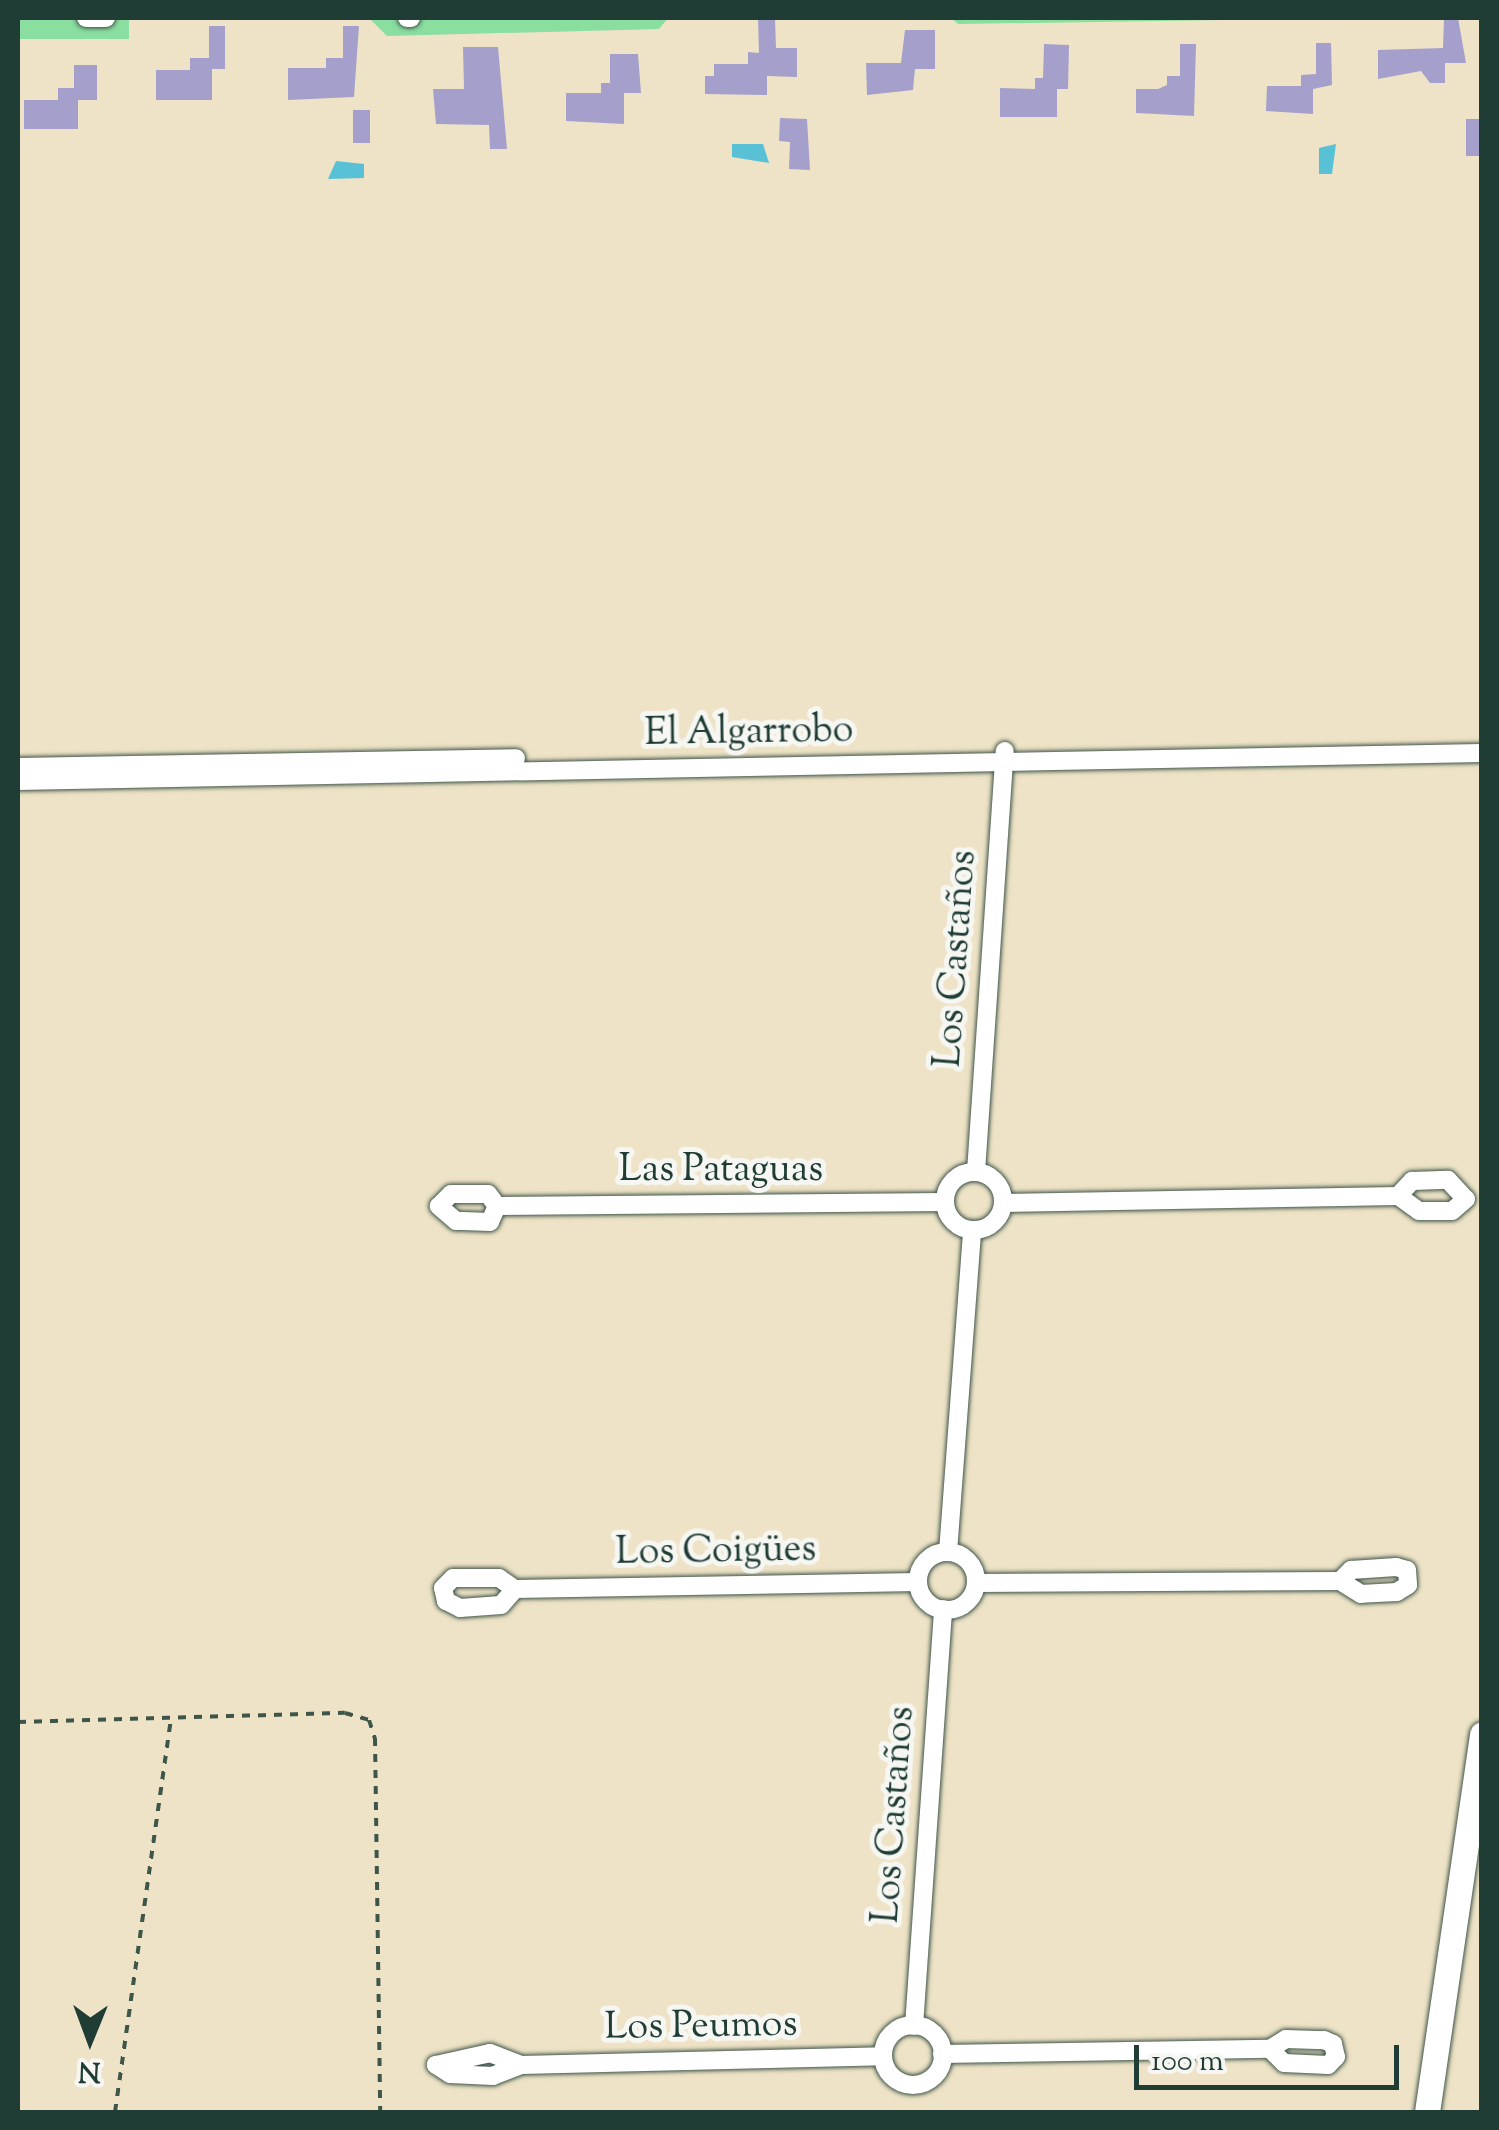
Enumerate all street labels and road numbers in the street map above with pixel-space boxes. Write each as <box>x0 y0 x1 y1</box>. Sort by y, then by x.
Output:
street label: El Algarrobo <box>644 709 854 759</box>
street label: Los Castaños <box>928 849 988 1069</box>
street label: Las Pataguas <box>619 1149 823 1195</box>
street label: Los Coigües <box>615 1528 817 1578</box>
street label: Los Castaños <box>866 1705 926 1925</box>
street label: Los Peumos <box>604 2004 798 2052</box>

